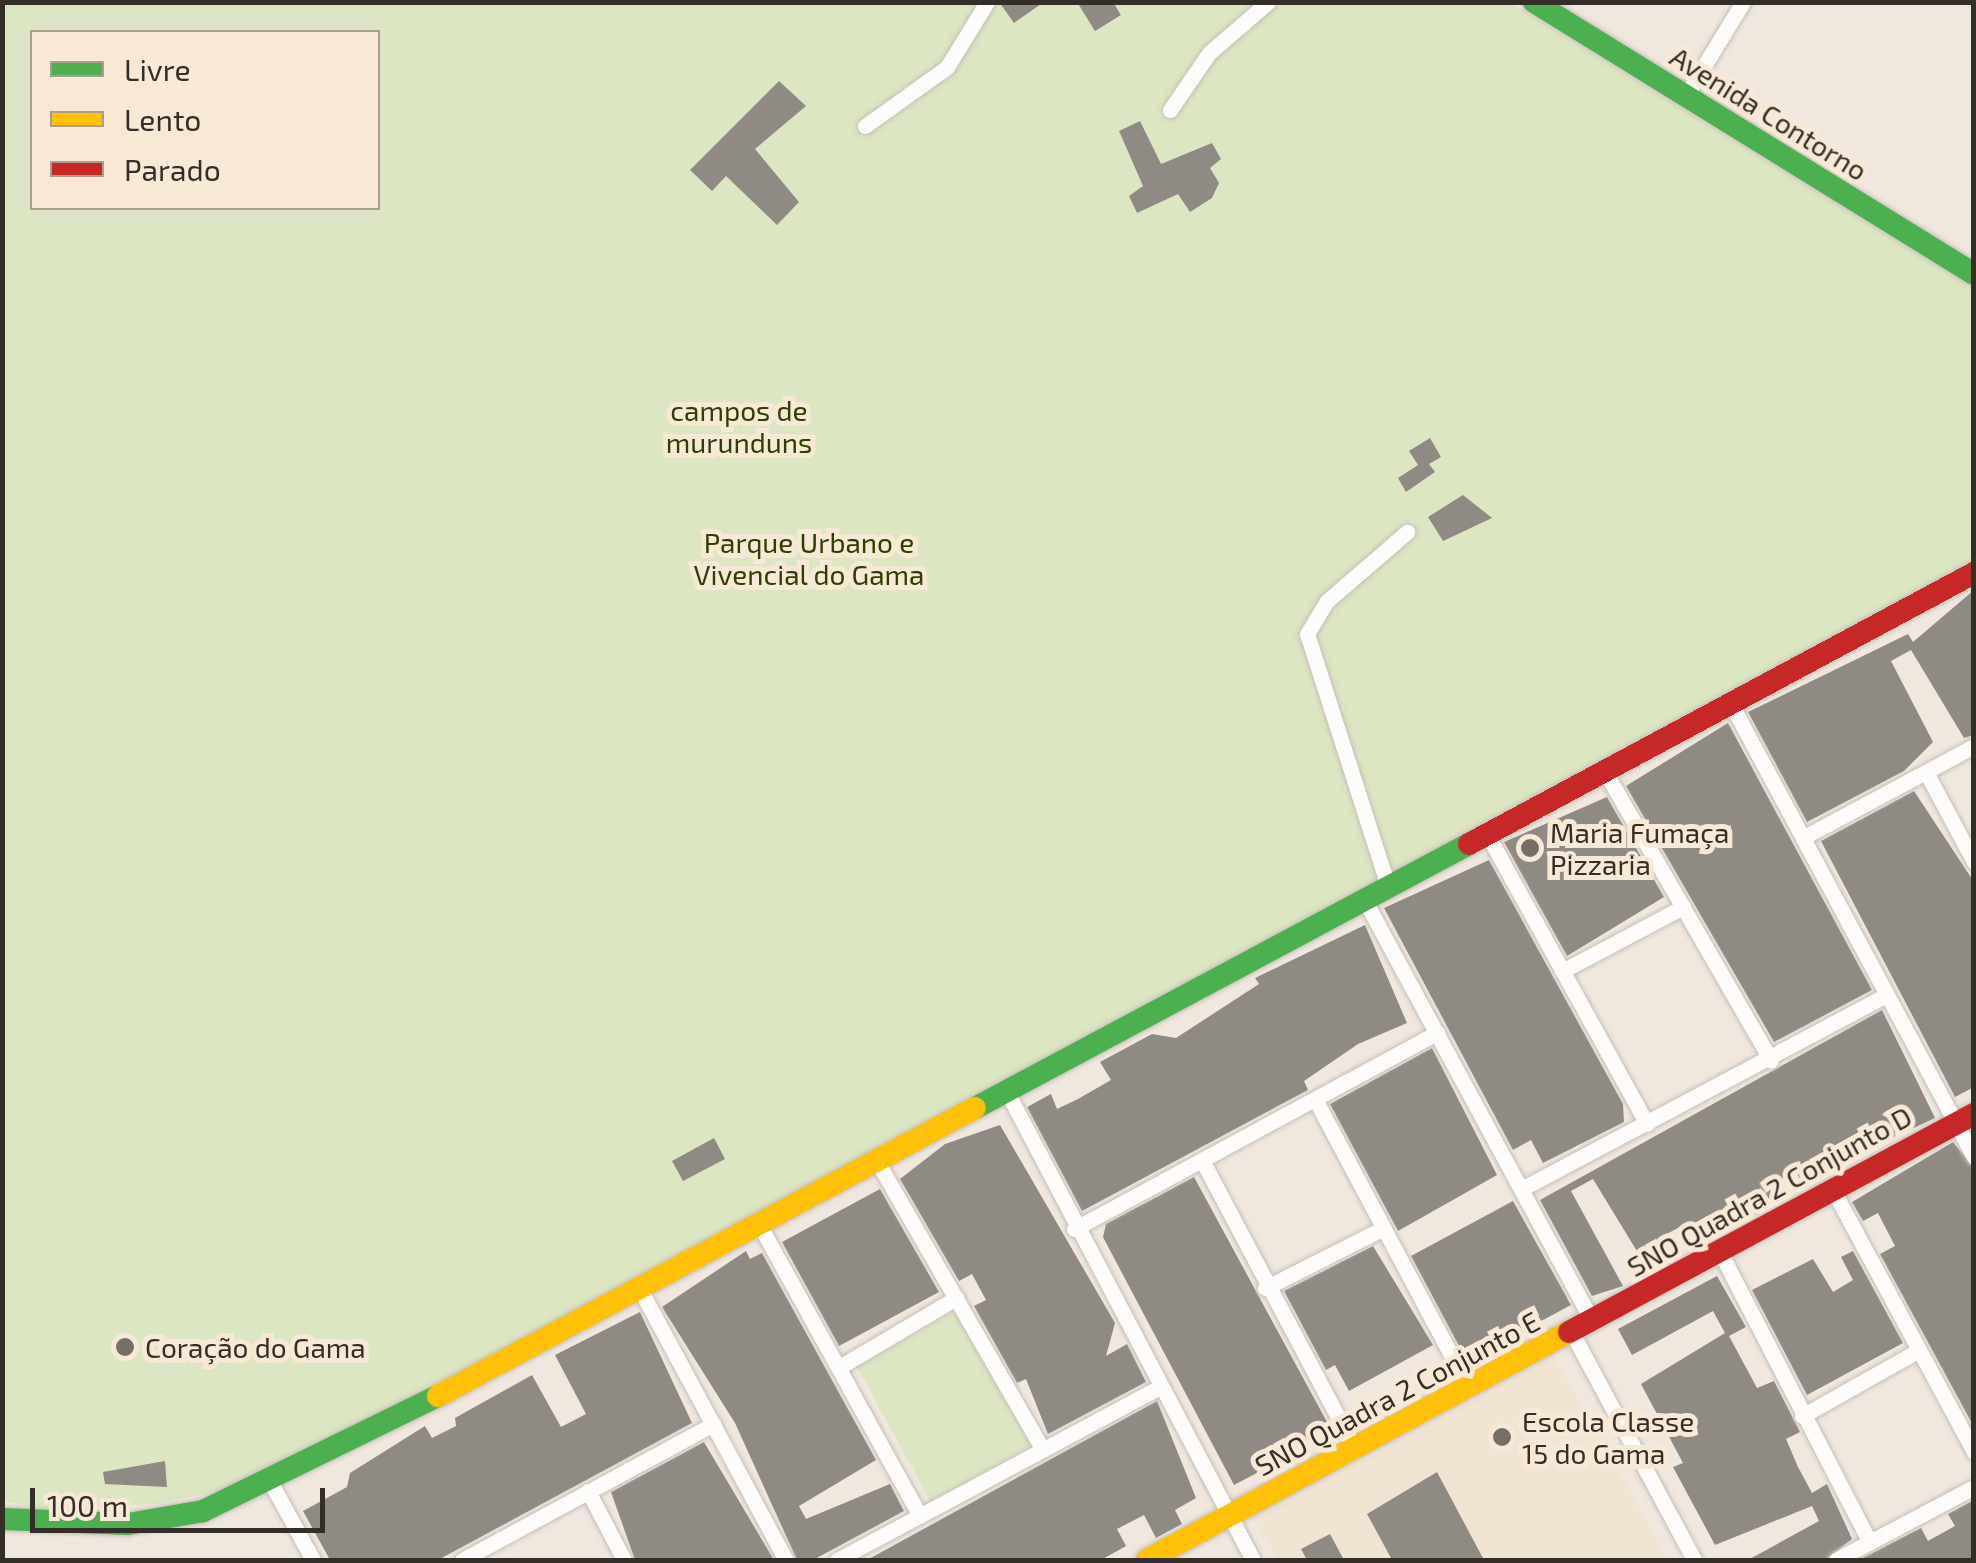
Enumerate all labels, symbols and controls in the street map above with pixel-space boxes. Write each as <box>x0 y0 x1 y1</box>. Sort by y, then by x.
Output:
legend <box>30 30 380 210</box>
street label: Avenida Contorno <box>1664 39 1874 187</box>
text: Livre <box>124 51 191 87</box>
text: Lento <box>124 101 201 137</box>
text: Parado <box>124 151 221 187</box>
park label: campos de murunduns <box>666 393 812 459</box>
park label: Parque Urbano e Vivencial do Gama <box>693 525 925 591</box>
place label: Maria Fumaça Pizzaria <box>1550 815 1729 881</box>
marker: Maria Fumaça Pizzaria <box>1519 837 1541 859</box>
street label: SNO Quadra 2 Conjunto D <box>1621 1099 1917 1283</box>
street label: SNO Quadra 2 Conjunto E <box>1249 1304 1545 1482</box>
place label: Coração do Gama <box>145 1330 366 1364</box>
marker: Coração do Gama <box>114 1336 136 1358</box>
place label: Escola Classe 15 do Gama <box>1522 1404 1694 1470</box>
marker: Escola Classe 15 do Gama <box>1491 1426 1513 1448</box>
scale bar <box>35 1468 330 1530</box>
text: 100 m <box>47 1487 128 1523</box>

